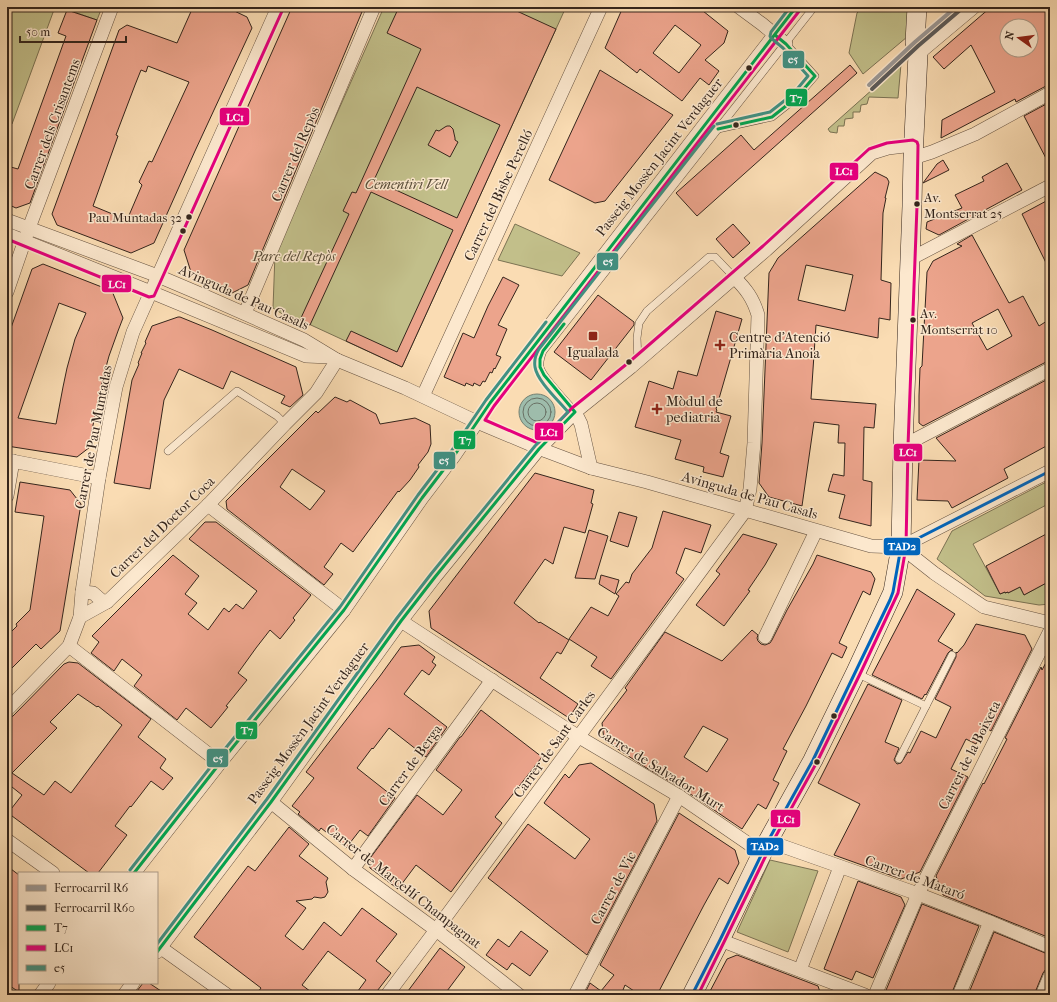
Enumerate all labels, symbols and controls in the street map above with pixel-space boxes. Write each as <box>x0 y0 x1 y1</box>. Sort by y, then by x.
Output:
scale bar <box>20 18 126 44</box>
north arrow <box>999 18 1039 58</box>
text: 50 m <box>26 25 50 39</box>
text: N <box>1002 29 1017 41</box>
line badge: e5 <box>782 50 805 69</box>
text: e5 <box>788 53 798 66</box>
street label: Carrer dels Crisantems <box>21 56 84 192</box>
unlabelled marker <box>744 63 754 73</box>
street label: Passeig Mossèn Jacint Verdaguer <box>592 75 726 240</box>
line badge: T7 <box>785 88 808 107</box>
text: T7 <box>789 92 803 105</box>
street label: Carrer del Repòs <box>268 104 323 204</box>
line badge: LC1 <box>219 107 250 126</box>
text: LC1 <box>226 111 244 124</box>
unlabelled marker <box>731 120 741 130</box>
street label: Carrer del Bisbe Perelló <box>460 127 536 264</box>
line badge: LC1 <box>829 162 859 181</box>
text: LC1 <box>835 165 853 178</box>
park label: Cementiri Vell <box>365 176 449 193</box>
place label: Av. Montserrat 25 <box>923 190 1003 221</box>
marker: Av. Montserrat 25 <box>912 199 922 209</box>
place label: Pau Muntadas 32 <box>88 210 182 225</box>
marker: Pau Muntadas 32 <box>184 212 194 222</box>
unlabelled marker <box>178 226 188 236</box>
park label: Parc del Repòs <box>251 248 336 265</box>
line badge: e5 <box>596 252 619 271</box>
text: e5 <box>603 255 613 268</box>
street label: Avinguda de Pau Casals <box>175 261 311 334</box>
line badge: LC1 <box>101 274 132 293</box>
text: LC1 <box>108 278 126 291</box>
place label: Av. Montserrat 10 <box>919 306 998 337</box>
marker: Av. Montserrat 10 <box>908 315 918 325</box>
place label: Centre d'Atenció Primària Anoia <box>729 329 830 362</box>
marker: Igualada <box>587 330 599 342</box>
marker: Centre d'Atenció Primària Anoia <box>714 339 726 351</box>
place label: Igualada <box>567 344 619 361</box>
unlabelled marker <box>624 357 634 367</box>
street label: Carrer de Pau Muntadas <box>71 364 116 510</box>
place label: Mòdul de pediatria <box>665 393 723 426</box>
marker: Mòdul de pediatria <box>651 403 663 415</box>
line badge: LC1 <box>534 422 564 441</box>
text: LC1 <box>540 426 558 439</box>
line badge: T7 <box>453 430 476 450</box>
text: T7 <box>458 434 472 447</box>
line badge: LC1 <box>893 443 923 462</box>
text: LC1 <box>899 446 917 459</box>
line badge: e5 <box>433 451 456 470</box>
text: e5 <box>439 454 449 467</box>
street label: Avinguda de Pau Casals <box>679 468 820 523</box>
street label: Carrer del Doctor Coca <box>106 473 219 582</box>
line badge: TAD2 <box>883 537 921 556</box>
text: TAD2 <box>887 540 917 553</box>
street label: Passeig Mossèn Jacint Verdaguer <box>244 639 373 808</box>
street label: Carrer de Sant Carles <box>510 687 599 801</box>
street label: Carrer de la Boixeta <box>935 697 1005 813</box>
unlabelled marker <box>829 711 839 721</box>
line badge: T7 <box>235 721 258 740</box>
street label: Carrer de Berga <box>375 721 446 810</box>
street label: Carrer de Salvador Murt <box>594 723 728 816</box>
text: T7 <box>240 724 254 737</box>
line badge: e5 <box>206 748 229 768</box>
text: e5 <box>213 752 223 765</box>
unlabelled marker <box>812 757 822 767</box>
line badge: LC1 <box>770 809 801 828</box>
text: LC1 <box>777 813 795 826</box>
street label: Carrer de Marcel·lí Champagnat <box>323 820 485 952</box>
line badge: TAD2 <box>746 837 784 856</box>
text: TAD2 <box>750 840 780 853</box>
street label: Carrer de Vic <box>587 849 640 928</box>
street label: Carrer de Mataró <box>863 852 967 903</box>
legend <box>18 872 158 984</box>
text: Ferrocarril R6 <box>54 881 129 895</box>
text: Ferrocarril R60 <box>54 901 135 915</box>
text: T7 <box>54 921 68 935</box>
text: LC1 <box>54 941 74 955</box>
text: e5 <box>54 961 65 975</box>

